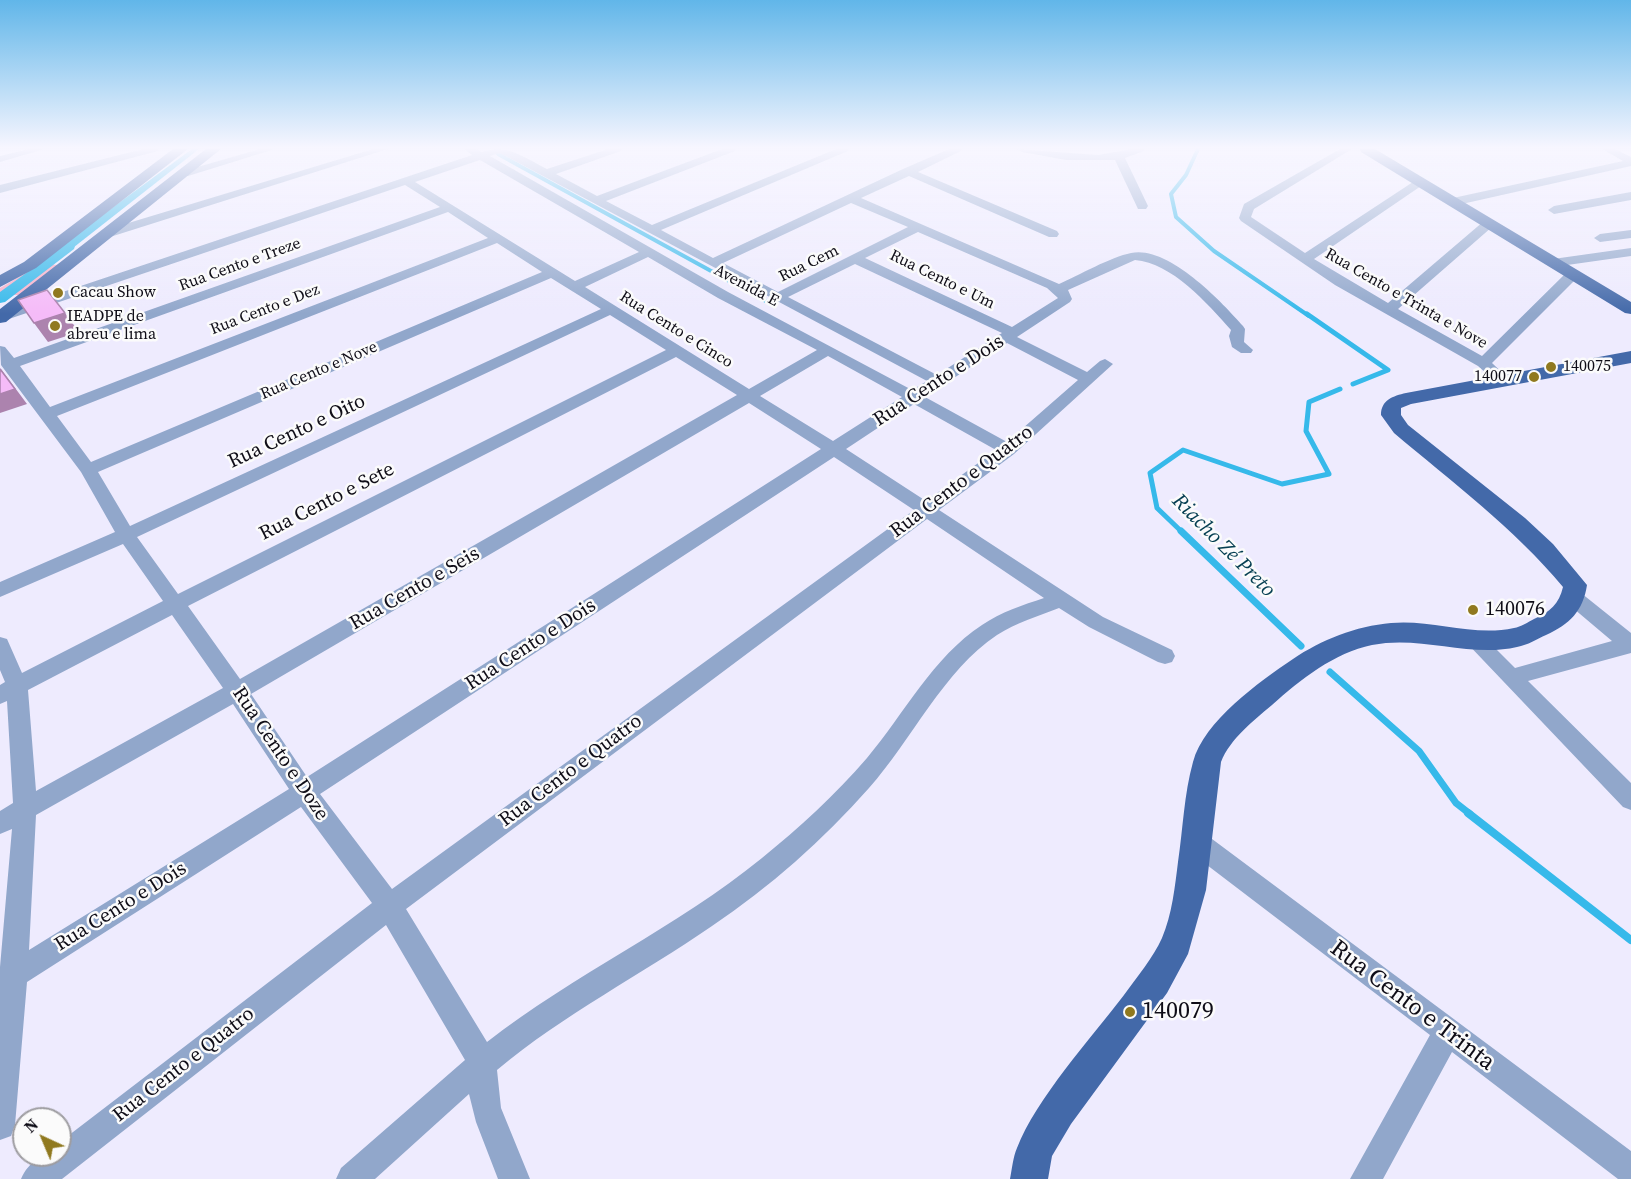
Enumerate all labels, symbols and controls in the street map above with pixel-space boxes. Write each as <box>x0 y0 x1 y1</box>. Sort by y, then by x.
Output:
street label: Rua Cento e Treze <box>176 234 304 296</box>
street label: Rua Cem <box>776 241 842 287</box>
street label: Rua Cento e Trinta e Nove <box>1321 245 1491 353</box>
street label: Rua Cento e Um <box>886 246 998 314</box>
street label: Avenida E <box>710 261 782 311</box>
street label: Rua Cento e Dez <box>208 280 322 340</box>
place label: Cacau Show <box>70 283 156 303</box>
marker: Cacau Show <box>51 286 65 300</box>
street label: Rua Cento e Cinco <box>616 287 736 373</box>
place label: IEADPE de abreu e lima <box>67 307 156 345</box>
marker: IEADPE de abreu e lima <box>48 319 62 333</box>
street label: Rua Cento e Dois <box>869 330 1009 432</box>
street label: Rua Cento e Nove <box>258 338 380 404</box>
place label: 140075 <box>1563 357 1611 377</box>
marker: 140075 <box>1544 360 1558 374</box>
place label: 140077 <box>1474 367 1522 387</box>
marker: 140077 <box>1527 370 1541 384</box>
street label: Rua Cento e Oito <box>225 390 369 474</box>
street label: Rua Cento e Quatro <box>886 420 1038 544</box>
street label: Rua Cento e Sete <box>255 458 399 546</box>
water label: Riacho Zé Preto <box>1166 489 1280 603</box>
street label: Rua Cento e Seis <box>346 542 484 636</box>
street label: Rua Cento e Dois <box>461 594 601 696</box>
place label: 140076 <box>1485 598 1545 622</box>
marker: 140076 <box>1466 603 1480 617</box>
street label: Rua Cento e Doze <box>227 683 333 825</box>
street label: Rua Cento e Quatro <box>495 709 647 833</box>
street label: Rua Cento e Dois <box>51 857 191 957</box>
street label: Rua Cento e Trinta <box>1324 935 1500 1077</box>
place label: 140079 <box>1142 998 1214 1026</box>
street label: Rua Cento e Quatro <box>109 1002 259 1128</box>
marker: 140079 <box>1123 1005 1137 1019</box>
north arrow <box>12 1107 72 1167</box>
text: N <box>19 1114 43 1137</box>

